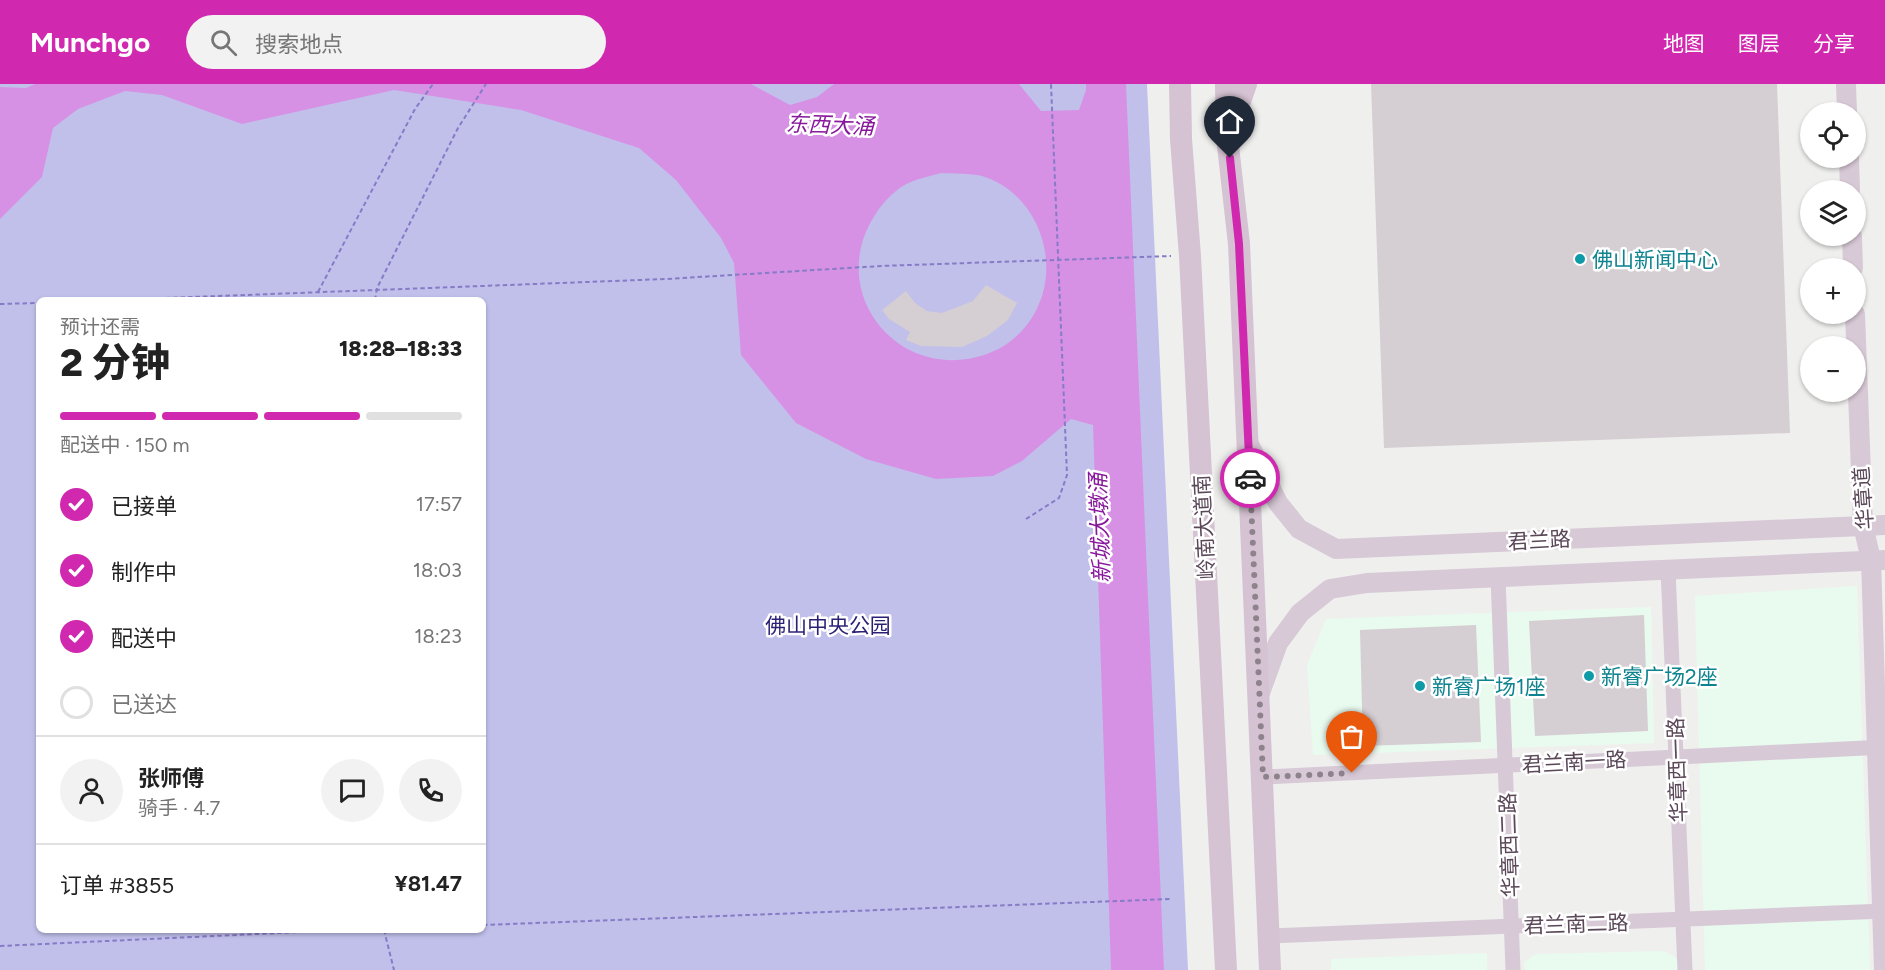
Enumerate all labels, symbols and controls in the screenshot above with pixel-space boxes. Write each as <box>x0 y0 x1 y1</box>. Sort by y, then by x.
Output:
search box <box>186 15 606 69</box>
text: Munchgo <box>30 25 150 59</box>
icon: search <box>207 26 240 59</box>
text: 搜索地点 <box>255 31 343 58</box>
text: 地图 <box>1663 31 1705 56</box>
text: 图层 <box>1738 31 1780 56</box>
text: 分享 <box>1813 31 1855 56</box>
pin <box>1204 96 1255 158</box>
map controls <box>1800 102 1866 402</box>
button: locate <box>1800 102 1866 168</box>
icon: home <box>1213 105 1246 138</box>
water label: 东西大涌 <box>786 110 877 140</box>
button: layers <box>1800 180 1866 246</box>
place label: 佛山新闻中心 <box>1592 247 1718 272</box>
marker: 佛山新闻中心 <box>1573 252 1587 266</box>
button: + <box>1800 258 1866 324</box>
text: 预计还需 <box>60 315 140 339</box>
text: 18:28–18:33 <box>339 335 462 362</box>
button: − <box>1800 336 1866 402</box>
text: 2 分钟 <box>60 339 170 386</box>
text: 配送中 · 150 m <box>60 433 190 457</box>
courier <box>1220 448 1280 508</box>
icon: car <box>1234 462 1267 495</box>
street label: 华章道 <box>1848 466 1878 530</box>
water label: 新城大墩涌 <box>1084 470 1115 583</box>
street label: 岭南大道南 <box>1189 474 1219 580</box>
icon: check <box>60 488 93 521</box>
text: 17:57 <box>416 492 462 516</box>
text: 已接单 <box>111 493 177 520</box>
street label: 君兰路 <box>1507 526 1571 554</box>
icon: check <box>60 554 93 587</box>
text: 18:03 <box>413 558 462 582</box>
text: 制作中 <box>111 559 177 586</box>
park label: 佛山中央公园 <box>765 613 891 638</box>
icon: check <box>60 620 93 653</box>
text: 18:23 <box>414 624 462 648</box>
text: 配送中 <box>111 625 177 652</box>
place label: 新睿广场2座 <box>1601 664 1718 689</box>
marker: 新睿广场2座 <box>1582 669 1596 683</box>
place label: 新睿广场1座 <box>1432 674 1546 699</box>
marker: 新睿广场1座 <box>1413 679 1427 693</box>
text: 已送达 <box>111 691 177 718</box>
pin <box>1326 711 1377 773</box>
street label: 华章西一路 <box>1663 717 1691 823</box>
icon: bag <box>1335 720 1368 753</box>
street label: 君兰南一路 <box>1521 747 1627 777</box>
button: person <box>60 759 123 822</box>
button: chat <box>321 759 384 822</box>
button: phone <box>399 759 462 822</box>
text: 张师傅 <box>138 765 204 792</box>
street label: 华章西二路 <box>1495 792 1523 898</box>
text: 骑手 · 4.7 <box>138 796 220 820</box>
text: ¥81.47 <box>395 870 462 897</box>
text: 订单 #3855 <box>60 872 174 899</box>
street label: 君兰南二路 <box>1523 910 1629 938</box>

